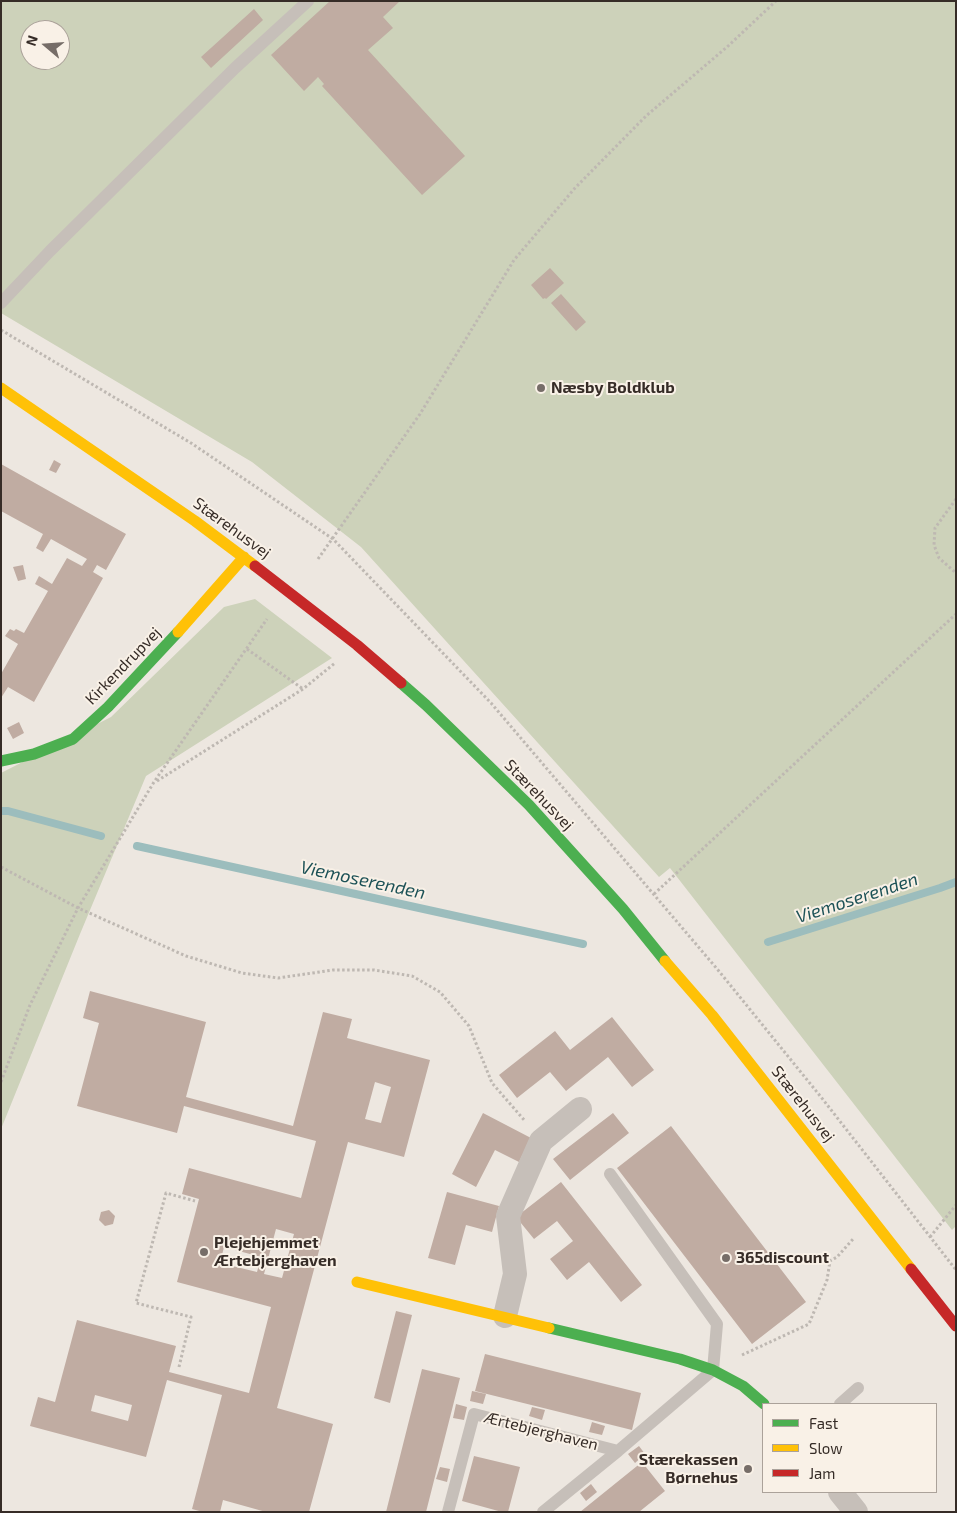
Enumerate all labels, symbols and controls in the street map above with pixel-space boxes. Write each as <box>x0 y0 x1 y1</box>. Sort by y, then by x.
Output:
north arrow <box>20 20 70 70</box>
text: N <box>22 33 41 48</box>
place label: Næsby Boldklub <box>551 378 675 398</box>
marker: Næsby Boldklub <box>535 382 547 394</box>
street label: Stærehusvej <box>189 493 275 563</box>
street label: Kirkendrupvej <box>81 623 165 709</box>
street label: Stærehusvej <box>500 756 578 834</box>
water label: Viemoserenden <box>299 856 427 904</box>
water label: Viemoserenden <box>793 868 921 928</box>
street label: Stærehusvej <box>767 1062 839 1146</box>
place label: Plejehjemmet Ærtebjerghaven <box>214 1233 337 1271</box>
marker: Plejehjemmet Ærtebjerghaven <box>198 1246 210 1258</box>
place label: 365discount <box>736 1248 829 1268</box>
marker: 365discount <box>720 1252 732 1264</box>
legend <box>762 1403 937 1493</box>
street label: Ærtebjerghaven <box>482 1408 600 1454</box>
text: Fast <box>809 1414 838 1432</box>
text: Slow <box>809 1439 843 1457</box>
place label: Stærekassen Børnehus <box>639 1450 738 1488</box>
marker: Stærekassen Børnehus <box>742 1463 754 1475</box>
text: Jam <box>809 1464 835 1482</box>

